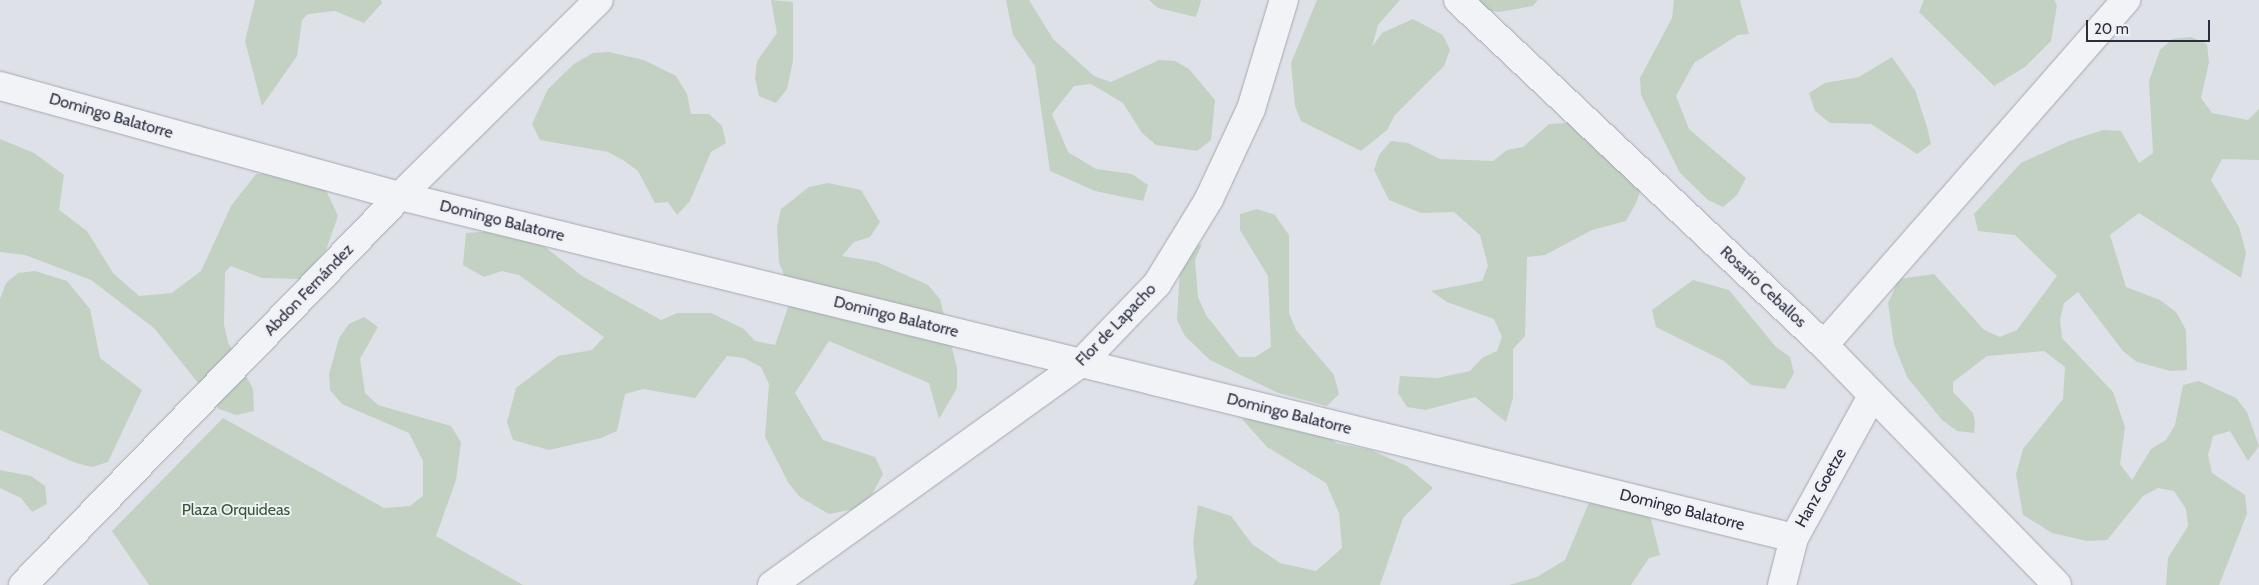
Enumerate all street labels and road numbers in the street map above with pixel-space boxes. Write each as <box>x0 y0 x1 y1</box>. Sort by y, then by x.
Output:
street label: Domingo Balatorre <box>47 89 175 143</box>
street label: Domingo Balatorre <box>438 196 566 246</box>
street label: Abdon Fernández <box>260 240 358 340</box>
street label: Rosario Ceballos <box>1716 242 1810 332</box>
street label: Flor de Lapacho <box>1072 280 1160 370</box>
street label: Domingo Balatorre <box>832 292 960 342</box>
street label: Domingo Balatorre <box>1225 389 1353 439</box>
street label: Hanz Goetze <box>1791 445 1851 531</box>
street label: Domingo Balatorre <box>1618 485 1746 535</box>

